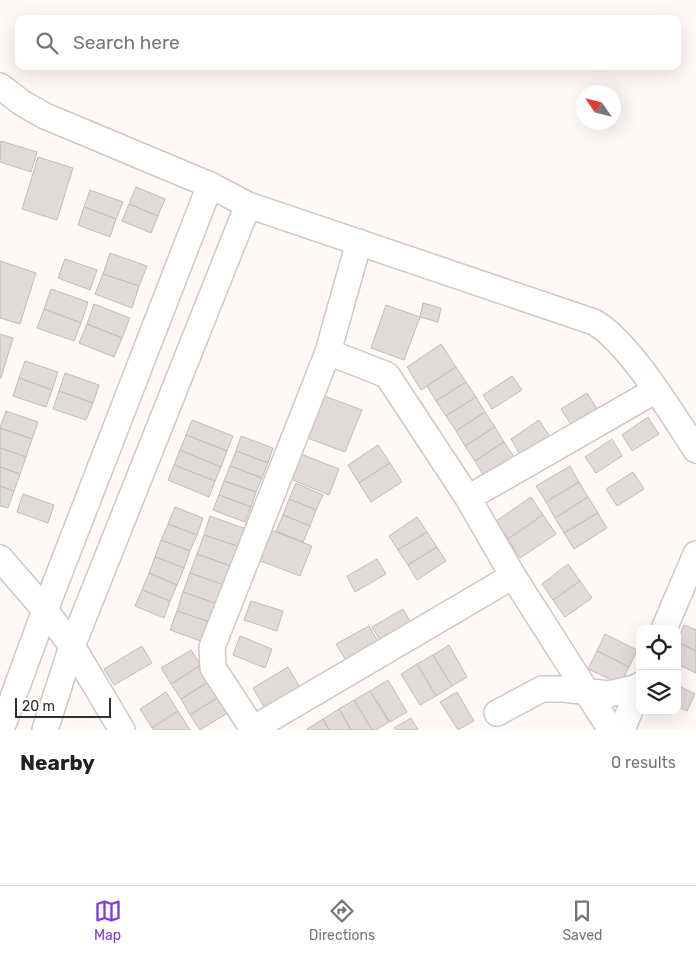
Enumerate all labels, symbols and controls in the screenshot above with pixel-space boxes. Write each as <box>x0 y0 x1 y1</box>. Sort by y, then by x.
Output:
search box <box>15 15 681 70</box>
icon: search <box>33 29 61 57</box>
text: Search here <box>73 31 180 54</box>
north arrow <box>576 85 621 130</box>
map controls <box>636 625 681 715</box>
button: locate <box>636 625 681 670</box>
button: layers <box>636 670 681 715</box>
scale bar <box>15 695 111 718</box>
text: 20 m <box>22 698 55 715</box>
text: Nearby <box>20 750 95 775</box>
text: 0 results <box>611 753 676 772</box>
tab: Map <box>94 897 122 944</box>
tab: Directions <box>309 897 375 944</box>
tab: Saved <box>562 897 602 944</box>

